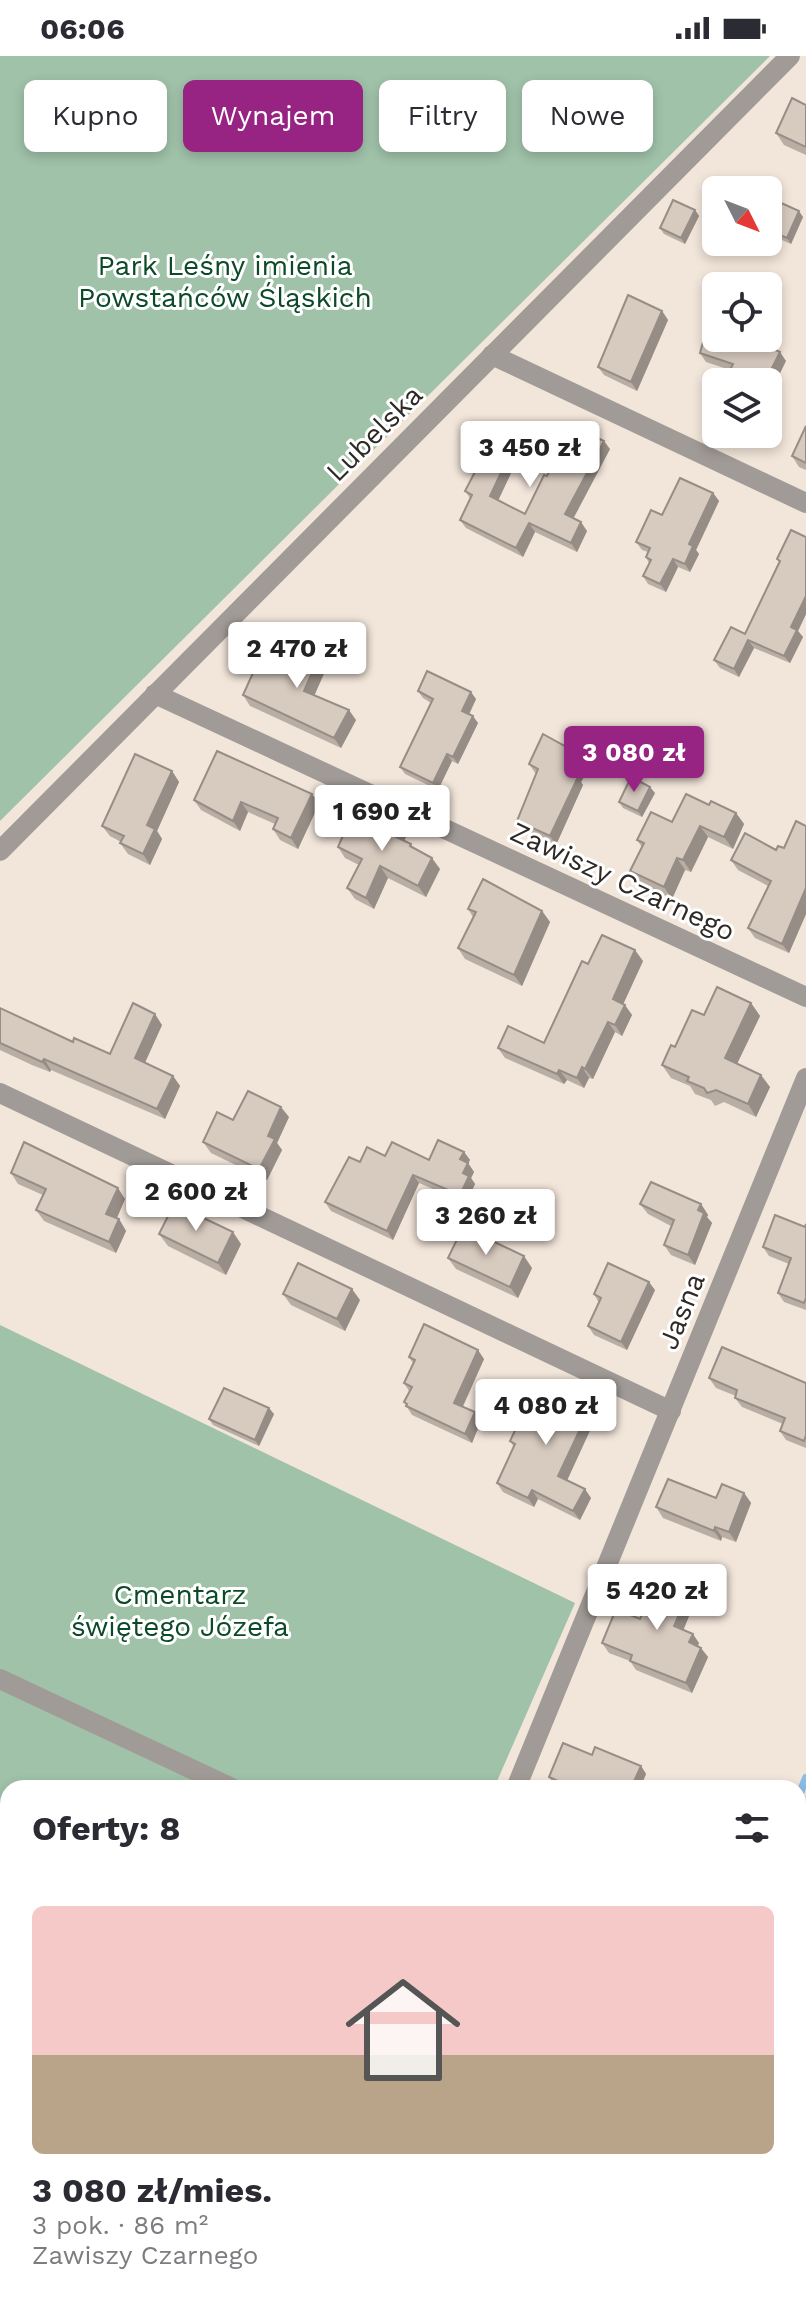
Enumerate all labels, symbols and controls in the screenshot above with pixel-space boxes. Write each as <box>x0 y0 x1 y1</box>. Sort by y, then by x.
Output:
text: 06:06 <box>40 11 125 46</box>
chip: Kupno <box>24 80 167 152</box>
chip: Wynajem <box>183 80 363 152</box>
chip: Filtry <box>379 80 506 152</box>
chip: Nowe <box>522 80 653 152</box>
north arrow <box>702 176 782 256</box>
map controls <box>702 176 782 448</box>
park label: Park Leśny imienia Powstańców Śląskich <box>78 249 372 314</box>
button: locate <box>702 272 782 352</box>
button: layers <box>702 368 782 448</box>
street label: Lubelska <box>319 378 429 488</box>
pin: 3 450 zł <box>447 421 613 489</box>
text: 3 450 zł <box>479 432 581 462</box>
pin: 2 470 zł <box>214 622 380 690</box>
text: 2 470 zł <box>246 633 348 663</box>
pin: 3 080 zł <box>551 726 717 794</box>
text: 3 080 zł <box>582 737 686 767</box>
pin: 1 690 zł <box>299 785 465 853</box>
text: 1 690 zł <box>333 796 431 826</box>
street label: Zawiszy Czarnego <box>505 815 740 948</box>
pin: 2 600 zł <box>113 1165 279 1233</box>
text: 2 600 zł <box>144 1176 248 1206</box>
pin: 3 260 zł <box>403 1189 569 1257</box>
text: 3 260 zł <box>435 1200 537 1230</box>
street label: Jasna <box>651 1268 712 1354</box>
pin: 4 080 zł <box>463 1379 629 1447</box>
text: 4 080 zł <box>493 1390 599 1420</box>
pin: 5 420 zł <box>574 1564 740 1632</box>
text: 5 420 zł <box>606 1575 708 1605</box>
park label: Cmentarz świętego Józefa <box>71 1578 289 1643</box>
icon: filters <box>730 1806 774 1850</box>
text: Oferty: 8 <box>32 1808 181 1848</box>
icon: home <box>331 1958 475 2102</box>
text: 3 080 zł/mies. <box>32 2170 272 2210</box>
text: 3 pok. · 86 m² <box>32 2210 208 2240</box>
text: Zawiszy Czarnego <box>32 2240 258 2270</box>

